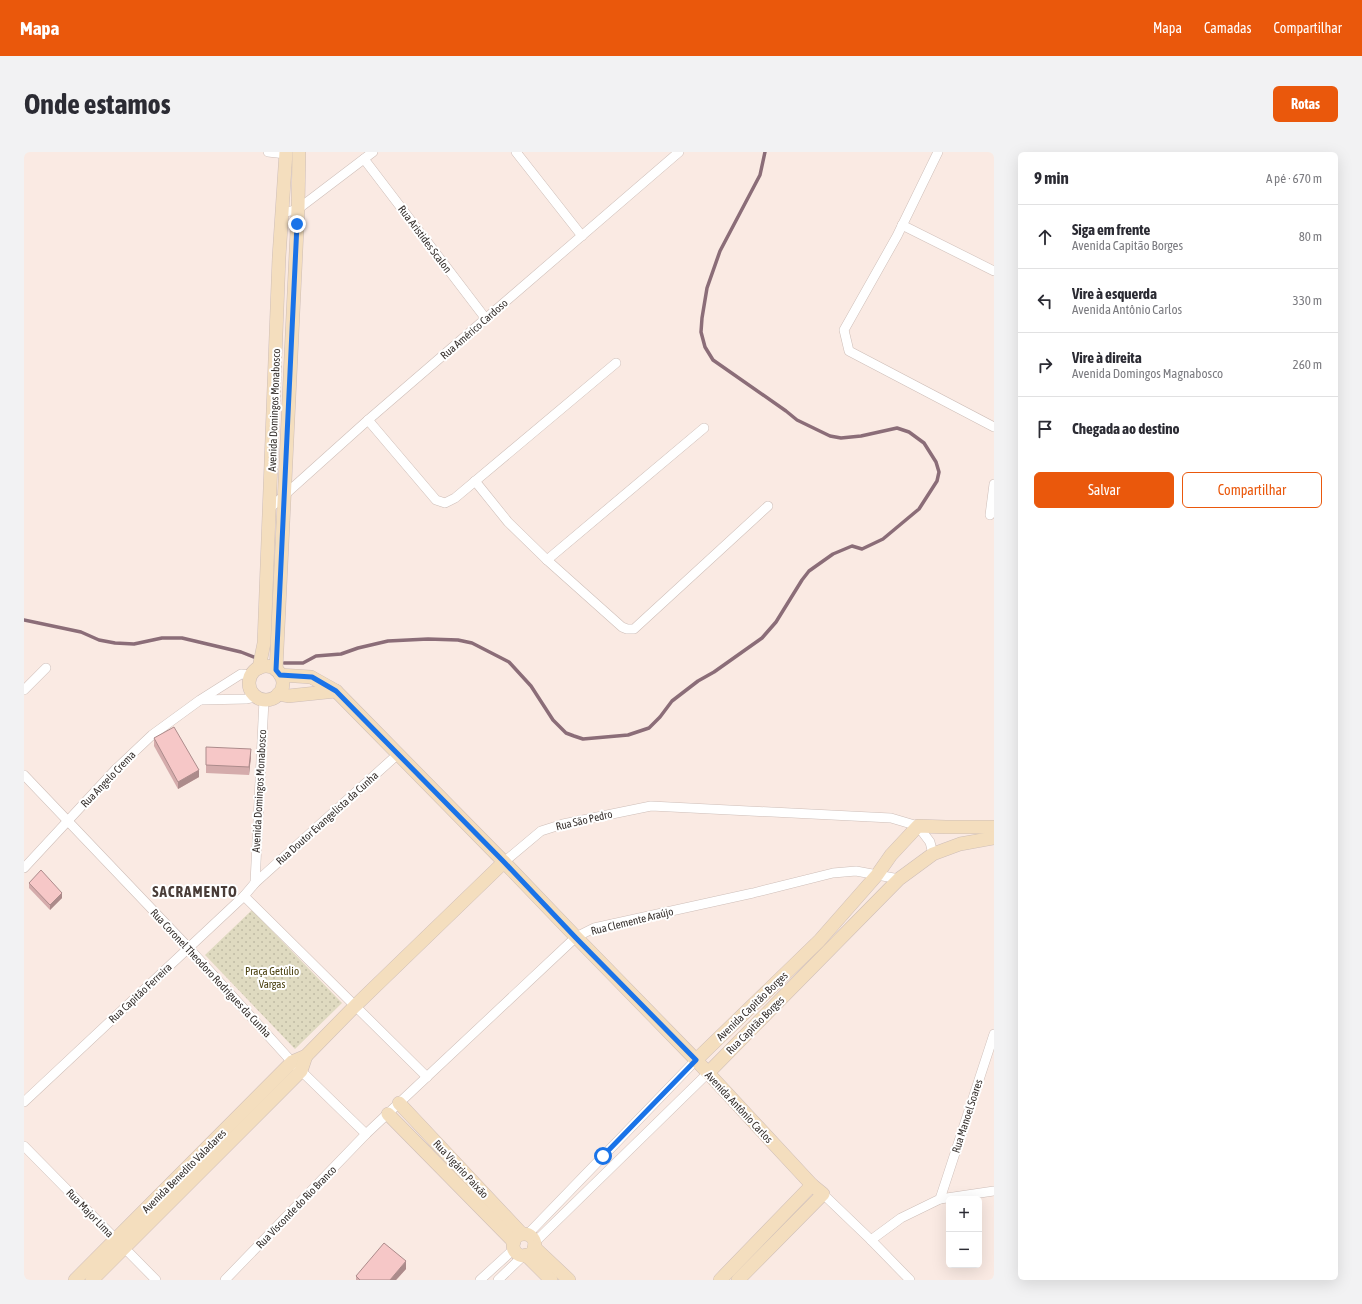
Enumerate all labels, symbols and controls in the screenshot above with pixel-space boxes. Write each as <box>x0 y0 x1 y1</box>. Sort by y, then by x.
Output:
text: Mapa <box>20 17 59 39</box>
text: Mapa <box>1153 20 1182 36</box>
text: Camadas <box>1204 20 1252 36</box>
text: Compartilhar <box>1274 20 1342 36</box>
button: Rotas <box>1273 86 1338 122</box>
text: Onde estamos <box>24 88 171 120</box>
text: 9 min <box>1034 168 1069 188</box>
text: A pé · 670 m <box>1266 171 1322 186</box>
street label: Rua Aristides Scalon <box>396 203 454 275</box>
route end <box>288 215 306 233</box>
text: Siga em frente <box>1072 221 1150 238</box>
icon: ahead <box>1034 226 1056 248</box>
text: 80 m <box>1299 229 1322 244</box>
text: Avenida Capitão Borges <box>1072 238 1183 253</box>
text: Vire à esquerda <box>1072 285 1157 302</box>
icon: left <box>1034 290 1056 312</box>
text: 330 m <box>1293 293 1322 308</box>
street label: Rua Américo Cardoso <box>438 297 510 361</box>
text: Avenida Antônio Carlos <box>1072 302 1182 317</box>
street label: Avenida Domingos Monabosco <box>266 348 282 472</box>
text: Vire à direita <box>1072 349 1142 366</box>
icon: right <box>1034 354 1056 376</box>
text: 260 m <box>1293 357 1322 372</box>
text: Avenida Domingos Magnabosco <box>1072 366 1223 381</box>
icon: arrive <box>1034 418 1056 440</box>
text: Chegada ao destino <box>1072 420 1180 437</box>
button: Salvar <box>1034 472 1174 508</box>
button: Compartilhar <box>1182 472 1322 508</box>
street label: Avenida Domingos Monabosco <box>250 729 268 853</box>
street label: Rua Angelo Crema <box>78 748 138 810</box>
street label: Rua Doutor Evangelista da Cunha <box>274 769 380 867</box>
street label: Rua São Pedro <box>555 808 613 832</box>
district label: SACRAMENTO <box>152 883 238 900</box>
street label: Rua Clemente Araújo <box>590 905 674 937</box>
street label: Rua Coronel Theodoro Rodrigues da Cunha <box>148 906 274 1040</box>
street label: Rua Capitão Ferreira <box>106 961 174 1025</box>
park label: Praça Getúlio Vargas <box>245 965 299 990</box>
street label: Avenida Capitão Borges <box>714 969 790 1043</box>
street label: Rua Capitão Borges <box>724 993 787 1056</box>
street label: Avenida Antônio Carlos <box>703 1069 775 1145</box>
street label: Rua Manoel Soares <box>949 1077 985 1154</box>
street label: Avenida Benedito Valadares <box>140 1127 228 1215</box>
street label: Rua Vigário Paixão <box>431 1137 491 1201</box>
route start <box>594 1147 612 1165</box>
street label: Rua Visconde do Rio Branco <box>253 1163 339 1251</box>
street label: Rua Major Lima <box>64 1186 116 1240</box>
map controls <box>946 1196 982 1268</box>
button: + <box>946 1196 982 1232</box>
button: − <box>946 1232 982 1268</box>

